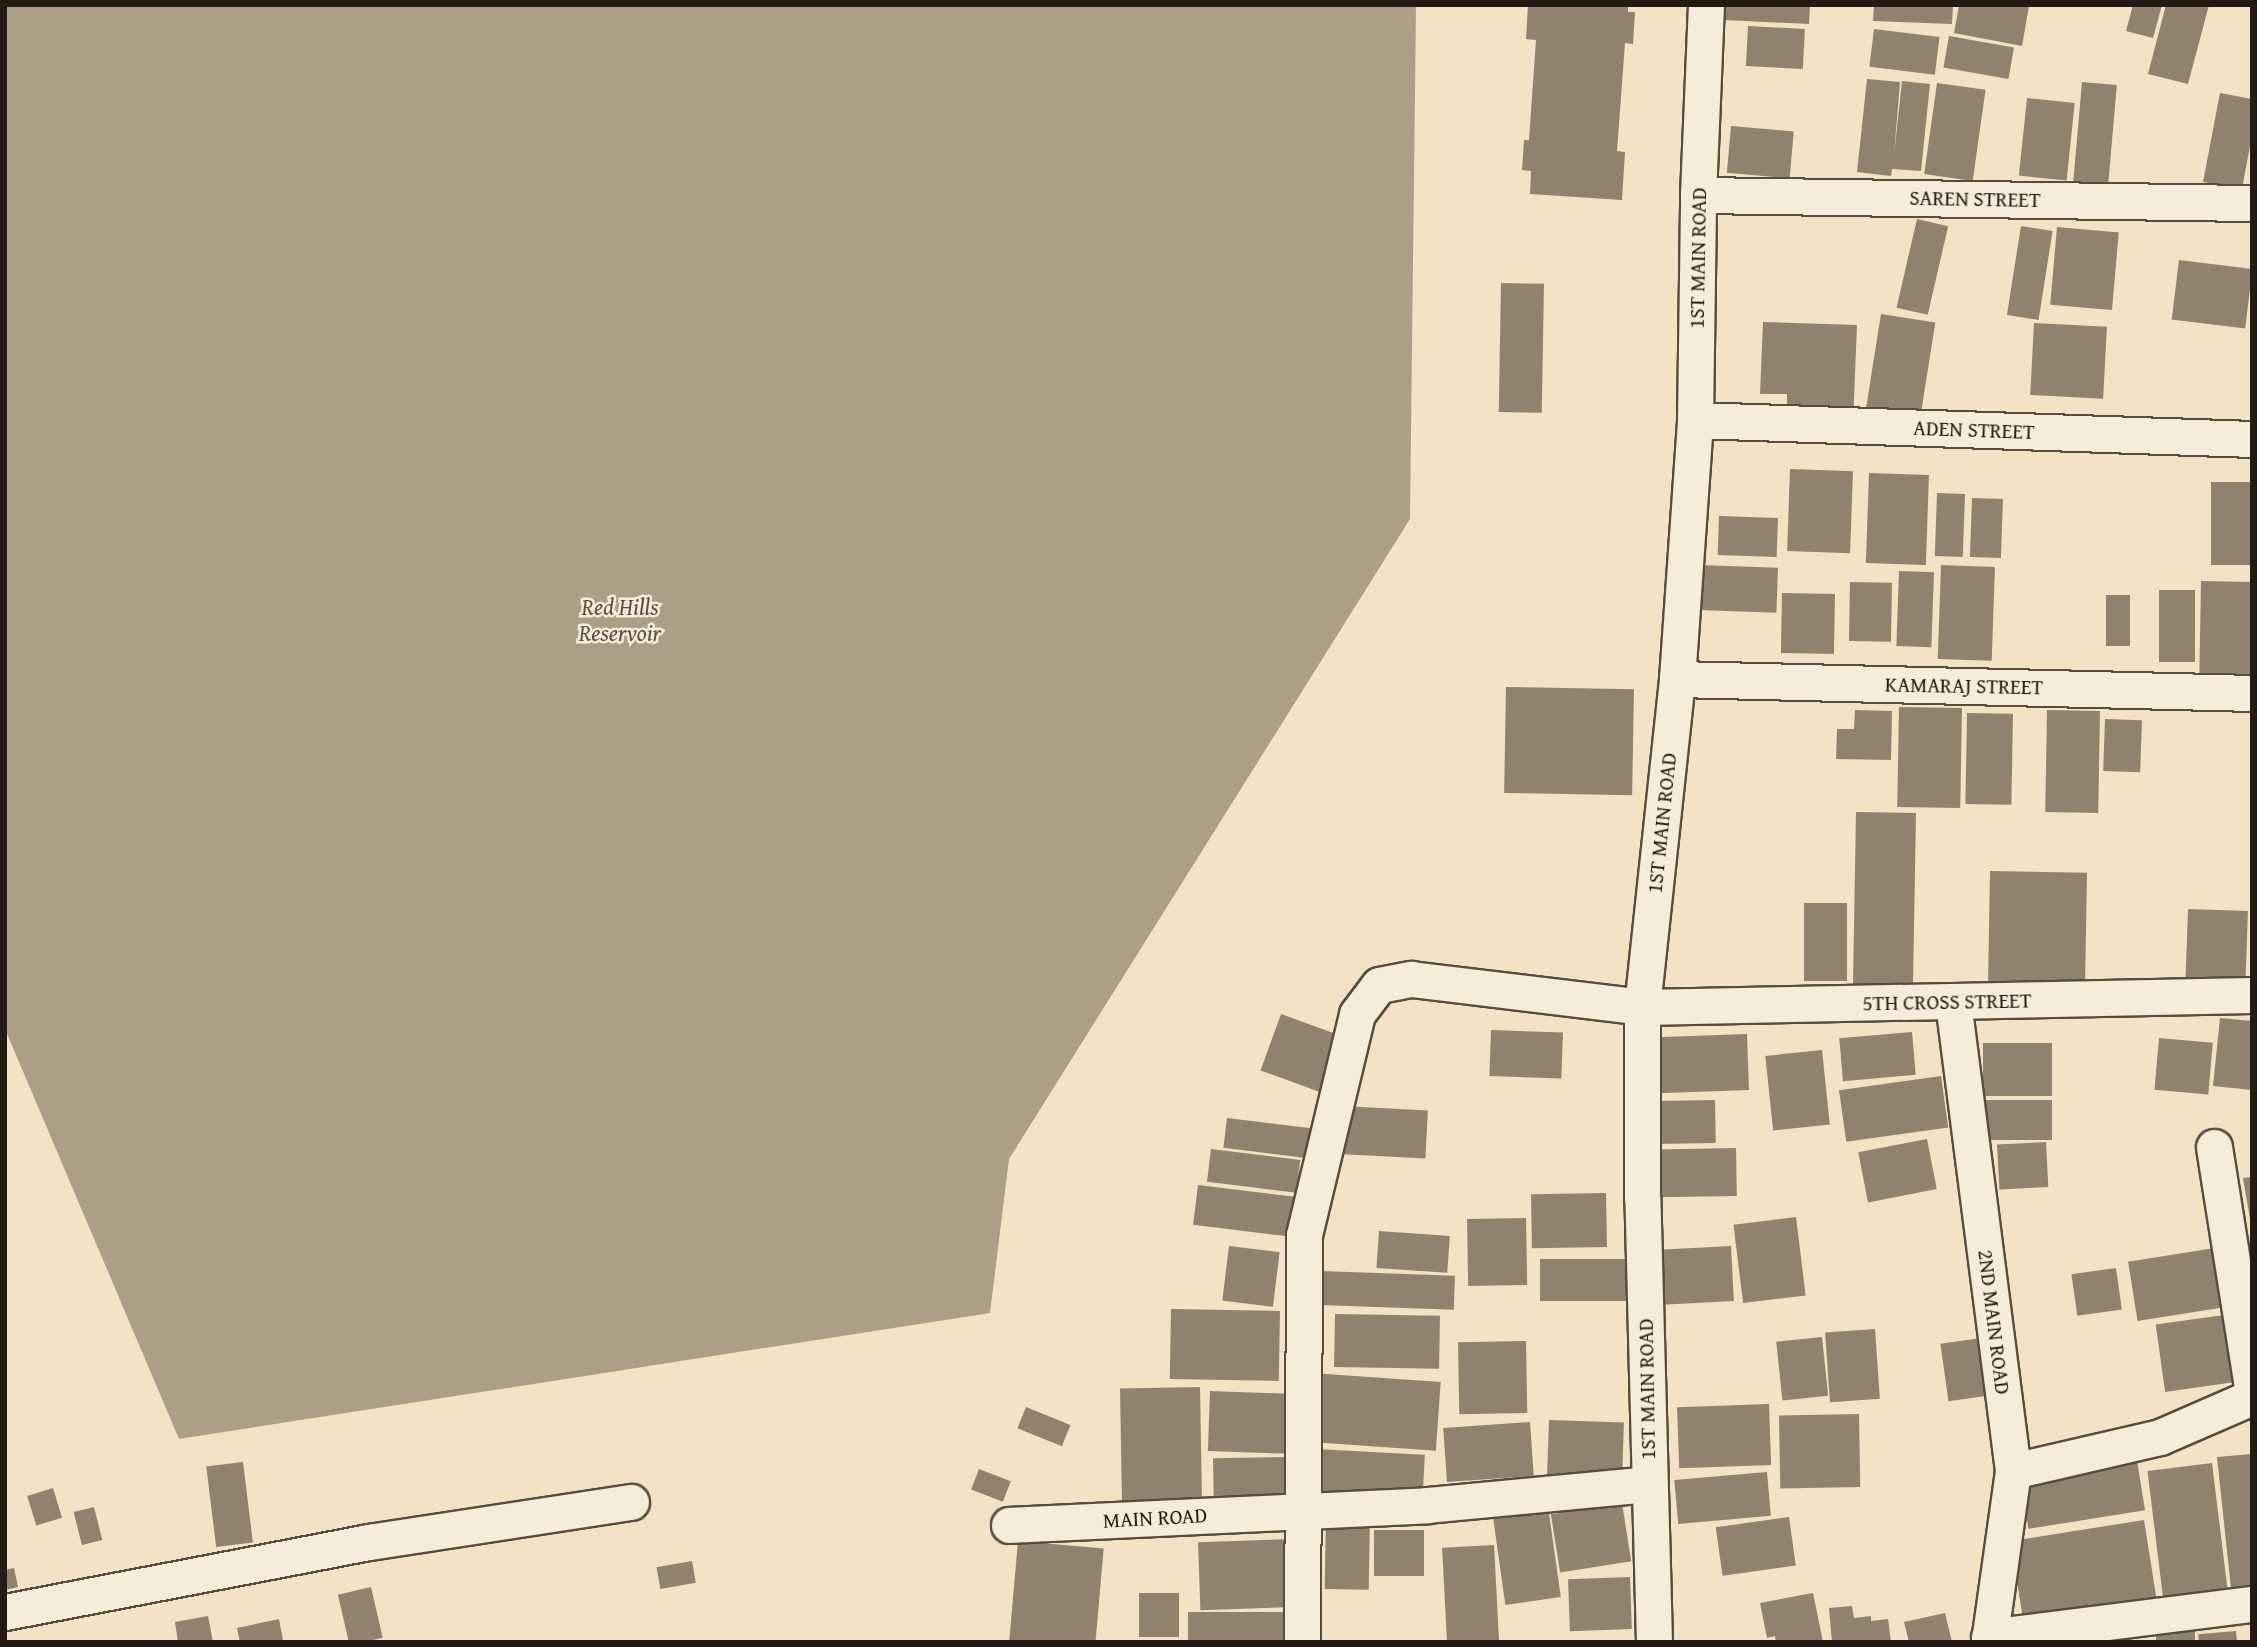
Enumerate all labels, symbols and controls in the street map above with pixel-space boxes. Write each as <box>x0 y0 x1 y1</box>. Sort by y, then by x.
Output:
street label: SAREN STREET <box>1909 185 2041 213</box>
street label: 1ST MAIN ROAD <box>1684 187 1712 329</box>
street label: ADEN STREET <box>1913 415 2035 445</box>
water label: Red Hills Reservoir <box>579 593 661 647</box>
street label: KAMARAJ STREET <box>1885 672 2043 700</box>
street label: 1ST MAIN ROAD <box>1642 751 1682 895</box>
street label: 5TH CROSS STREET <box>1862 988 2032 1016</box>
street label: 2ND MAIN ROAD <box>1973 1248 2015 1396</box>
street label: 1ST MAIN ROAD <box>1633 1318 1661 1460</box>
street label: MAIN ROAD <box>1102 1503 1208 1533</box>

